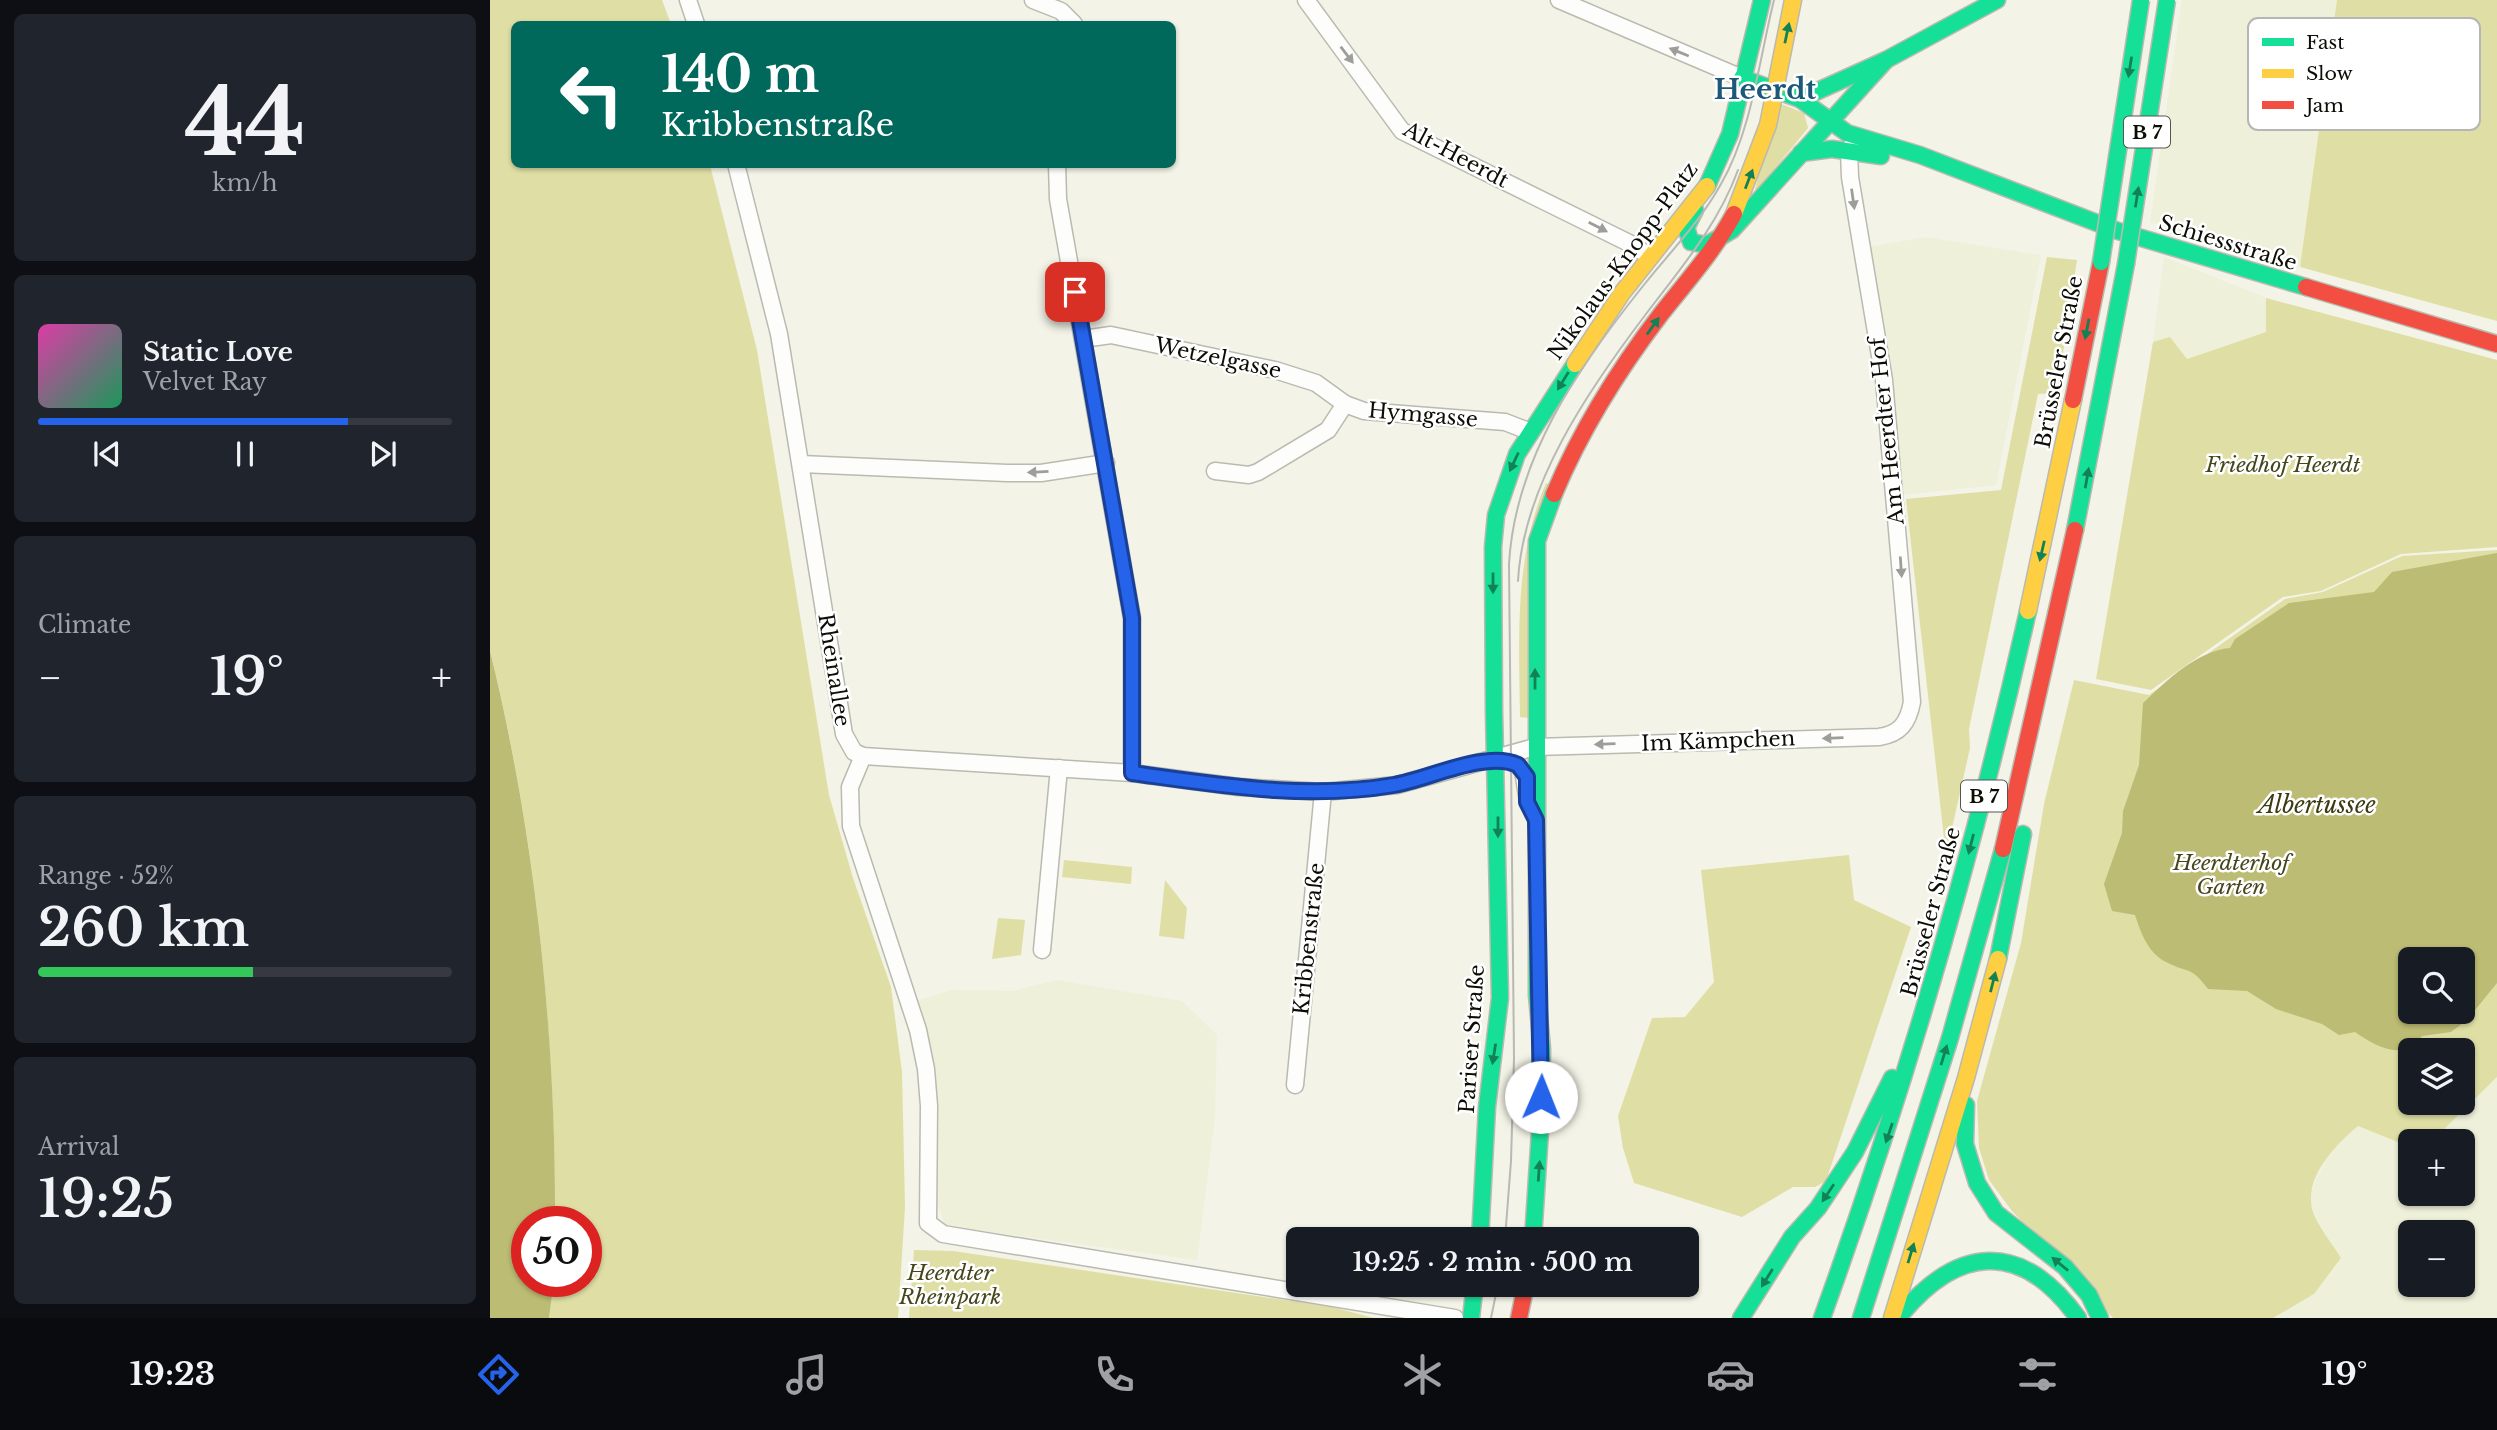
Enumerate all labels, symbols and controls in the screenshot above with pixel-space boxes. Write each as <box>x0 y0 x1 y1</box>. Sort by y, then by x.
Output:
legend <box>2248 18 2480 130</box>
one-way arrow <box>1782 22 1793 44</box>
text: Fast <box>2306 31 2345 54</box>
text: 140 m <box>661 44 819 105</box>
one-way arrow <box>1340 46 1354 64</box>
one-way arrow <box>1669 46 1690 57</box>
icon: left <box>546 49 637 140</box>
one-way arrow <box>2125 57 2136 79</box>
text: Slow <box>2306 62 2353 85</box>
text: 44 <box>185 67 305 180</box>
district label: Heerdt <box>1714 72 1817 107</box>
text: Jam <box>2303 94 2344 117</box>
text: Kribbenstraße <box>661 105 894 145</box>
street label: Alt-Heerdt <box>1398 116 1513 194</box>
road number: B 7 <box>2124 116 2170 148</box>
street label: Nikolaus-Knopp-Platz <box>1542 157 1704 365</box>
text: km/h <box>212 169 278 197</box>
one-way arrow <box>1744 169 1755 190</box>
one-way arrow <box>2131 186 2142 208</box>
one-way arrow <box>1848 188 1859 210</box>
street label: Schiessstraße <box>2156 210 2300 276</box>
one-way arrow <box>1588 221 1608 233</box>
pin <box>1045 262 1105 322</box>
icon: arrive <box>1056 273 1094 311</box>
street label: Brüsseler Straße <box>2030 274 2088 450</box>
one-way arrow <box>1646 316 1660 335</box>
one-way arrow <box>2082 318 2093 340</box>
street label: Wetzelgasse <box>1151 332 1284 384</box>
street label: Am Heerdter Hof <box>1864 334 1910 527</box>
text: Static Love <box>143 336 293 368</box>
text: Velvet Ray <box>143 368 267 396</box>
one-way arrow <box>1557 371 1570 390</box>
street label: Hymgasse <box>1367 397 1479 433</box>
icon: previous <box>88 435 126 473</box>
icon: pause <box>226 435 264 473</box>
icon: next <box>364 435 402 473</box>
one-way arrow <box>1508 452 1520 472</box>
park label: Friedhof Heerdt <box>2204 452 2361 478</box>
one-way arrow <box>1027 467 1049 478</box>
one-way arrow <box>2082 467 2093 489</box>
one-way arrow <box>2036 540 2047 562</box>
one-way arrow <box>1896 556 1907 578</box>
one-way arrow <box>1487 573 1499 595</box>
text: Climate <box>38 611 131 639</box>
street label: Rheinallee <box>812 612 856 728</box>
text: 19° <box>209 645 284 709</box>
text: − <box>38 654 62 701</box>
text: + <box>431 654 452 701</box>
one-way arrow <box>1529 667 1541 689</box>
street label: Im Kämpchen <box>1640 725 1796 757</box>
one-way arrow <box>1821 732 1843 743</box>
one-way arrow <box>1594 738 1616 750</box>
road number: B 7 <box>1961 780 2007 811</box>
water label: Albertussee <box>2255 791 2376 819</box>
one-way arrow <box>1493 816 1504 838</box>
street label: Brüsseler Straße <box>1896 824 1966 1000</box>
one-way arrow <box>1965 833 1976 855</box>
park label: Heerdterhof Garten <box>2172 850 2294 900</box>
text: Range · 52% <box>38 862 174 890</box>
street label: Kribbenstraße <box>1288 862 1330 1016</box>
text: 260 km <box>38 896 249 960</box>
map controls <box>2398 947 2475 1297</box>
button: search <box>2398 947 2475 1024</box>
street label: Pariser Straße <box>1454 964 1490 1114</box>
one-way arrow <box>1988 971 1999 993</box>
button: layers <box>2398 1038 2475 1115</box>
one-way arrow <box>1488 1043 1499 1065</box>
one-way arrow <box>1940 1045 1950 1066</box>
position arrow <box>1504 1060 1578 1134</box>
one-way arrow <box>1883 1123 1894 1144</box>
button: + <box>2398 1129 2475 1206</box>
text: Arrival <box>38 1133 119 1161</box>
one-way arrow <box>1533 1160 1544 1182</box>
text: 19:25 <box>38 1167 174 1231</box>
one-way arrow <box>1821 1184 1835 1202</box>
speed limit sign: 50 <box>511 1206 602 1297</box>
button: − <box>2398 1220 2475 1297</box>
one-way arrow <box>1907 1242 1917 1263</box>
text: 19:25 · 2 min · 500 m <box>1352 1246 1633 1278</box>
one-way arrow <box>2051 1257 2069 1272</box>
park label: Heerdter Rheinpark <box>898 1260 1001 1310</box>
one-way arrow <box>1760 1268 1773 1287</box>
icon: directions <box>474 1350 523 1399</box>
icon: music <box>782 1350 831 1399</box>
icon: phone <box>1090 1350 1139 1399</box>
icon: climate <box>1398 1350 1447 1399</box>
icon: car <box>1706 1350 1755 1399</box>
icon: filters <box>2013 1350 2062 1399</box>
text: 19:23 <box>129 1354 215 1394</box>
text: 19° <box>2321 1354 2367 1394</box>

